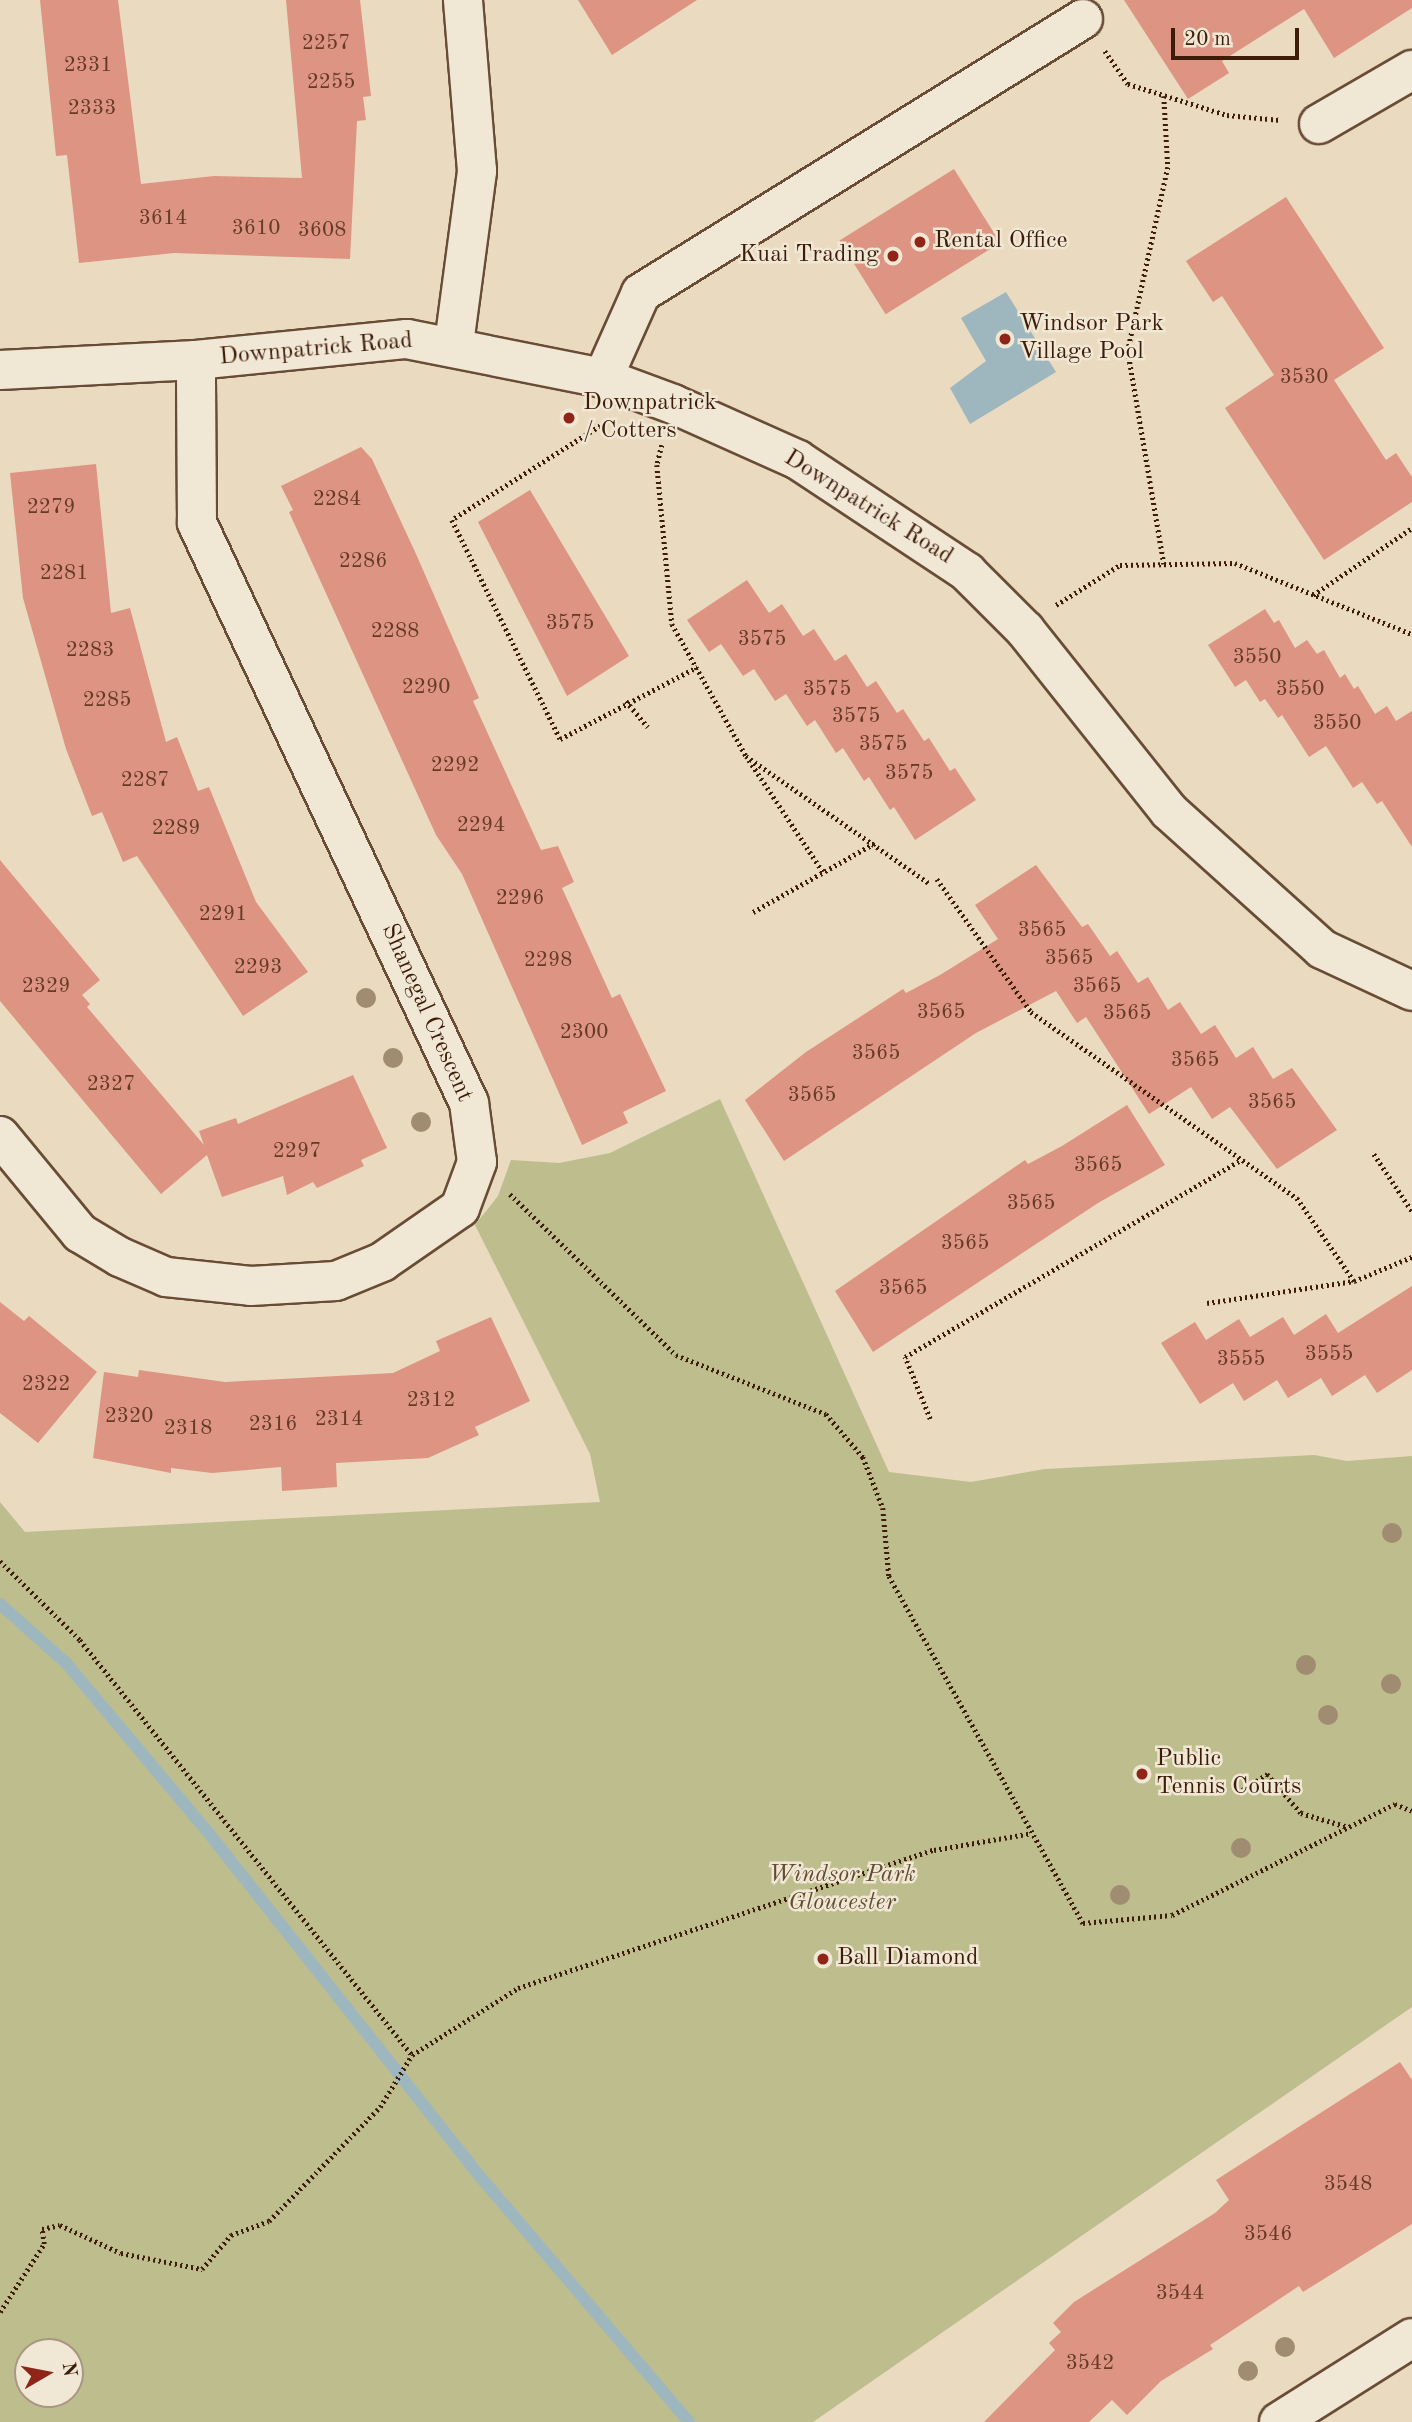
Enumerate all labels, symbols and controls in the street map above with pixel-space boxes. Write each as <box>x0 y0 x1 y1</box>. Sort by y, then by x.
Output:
scale bar <box>1174 14 1302 58</box>
text: 20 m <box>1184 29 1231 50</box>
house number: 2257 <box>302 31 350 57</box>
house number: 2331 <box>64 53 112 79</box>
house number: 2255 <box>307 70 355 96</box>
house number: 2333 <box>68 96 116 122</box>
house number: 3614 <box>139 206 187 232</box>
house number: 3610 <box>232 216 280 242</box>
house number: 3608 <box>298 218 346 244</box>
place label: Rental Office <box>934 228 1068 256</box>
marker: Rental Office <box>912 234 928 250</box>
place label: Kuai Trading <box>739 242 879 270</box>
marker: Kuai Trading <box>885 248 901 264</box>
place label: Windsor Park Village Pool <box>1019 311 1164 367</box>
street label: Downpatrick Road <box>218 327 414 373</box>
marker: Windsor Park Village Pool <box>997 331 1013 347</box>
house number: 3530 <box>1280 365 1328 391</box>
place label: Downpatrick / Cotters <box>583 390 717 446</box>
marker: Downpatrick / Cotters <box>561 410 577 426</box>
street label: Downpatrick Road <box>778 444 958 572</box>
house number: 2284 <box>313 487 361 513</box>
house number: 2279 <box>27 495 75 521</box>
house number: 2286 <box>339 549 387 575</box>
house number: 2281 <box>40 561 88 587</box>
house number: 3575 <box>546 611 594 637</box>
house number: 2288 <box>371 619 419 645</box>
house number: 3575 <box>738 627 786 653</box>
house number: 2283 <box>66 638 114 664</box>
house number: 3550 <box>1233 645 1281 671</box>
house number: 2290 <box>402 675 450 701</box>
house number: 3575 <box>803 677 851 703</box>
house number: 3550 <box>1276 677 1324 703</box>
house number: 2285 <box>83 688 131 714</box>
house number: 3575 <box>832 704 880 730</box>
house number: 3550 <box>1313 711 1361 737</box>
house number: 3575 <box>859 732 907 758</box>
house number: 2292 <box>431 753 479 779</box>
house number: 3575 <box>885 761 933 787</box>
house number: 2287 <box>121 768 169 794</box>
house number: 2294 <box>457 813 505 839</box>
house number: 2289 <box>152 816 200 842</box>
house number: 2296 <box>496 886 544 912</box>
house number: 2291 <box>199 902 247 928</box>
house number: 3565 <box>1018 918 1066 944</box>
street label: Shanegal Crescent <box>374 919 478 1107</box>
house number: 3565 <box>1045 946 1093 972</box>
house number: 2298 <box>524 948 572 974</box>
house number: 2293 <box>234 955 282 981</box>
house number: 2329 <box>22 974 70 1000</box>
house number: 3565 <box>1073 974 1121 1000</box>
house number: 3565 <box>917 1000 965 1026</box>
house number: 3565 <box>1103 1001 1151 1027</box>
house number: 2300 <box>560 1020 608 1046</box>
house number: 3565 <box>852 1041 900 1067</box>
house number: 3565 <box>1171 1048 1219 1074</box>
house number: 2327 <box>87 1072 135 1098</box>
house number: 3565 <box>788 1083 836 1109</box>
house number: 3565 <box>1248 1090 1296 1116</box>
house number: 2297 <box>273 1139 321 1165</box>
house number: 3565 <box>1074 1153 1122 1179</box>
house number: 3565 <box>1007 1191 1055 1217</box>
house number: 3565 <box>941 1231 989 1257</box>
house number: 3565 <box>879 1276 927 1302</box>
house number: 3555 <box>1305 1342 1353 1368</box>
house number: 3555 <box>1217 1347 1265 1373</box>
house number: 2322 <box>22 1372 70 1398</box>
house number: 2312 <box>407 1388 455 1414</box>
house number: 2320 <box>105 1404 153 1430</box>
house number: 2314 <box>315 1407 363 1433</box>
house number: 2316 <box>249 1412 297 1438</box>
house number: 2318 <box>164 1416 212 1442</box>
place label: Public Tennis Courts <box>1156 1746 1302 1802</box>
marker: Public Tennis Courts <box>1134 1766 1150 1782</box>
park label: Windsor Park Gloucester <box>768 1862 916 1918</box>
place label: Ball Diamond <box>837 1945 979 1973</box>
marker: Ball Diamond <box>815 1951 831 1967</box>
house number: 3548 <box>1324 2172 1372 2198</box>
house number: 3546 <box>1244 2222 1292 2248</box>
house number: 3544 <box>1156 2281 1204 2307</box>
north arrow <box>14 2338 84 2408</box>
house number: 3542 <box>1066 2351 1114 2377</box>
text: N <box>58 2361 79 2378</box>

